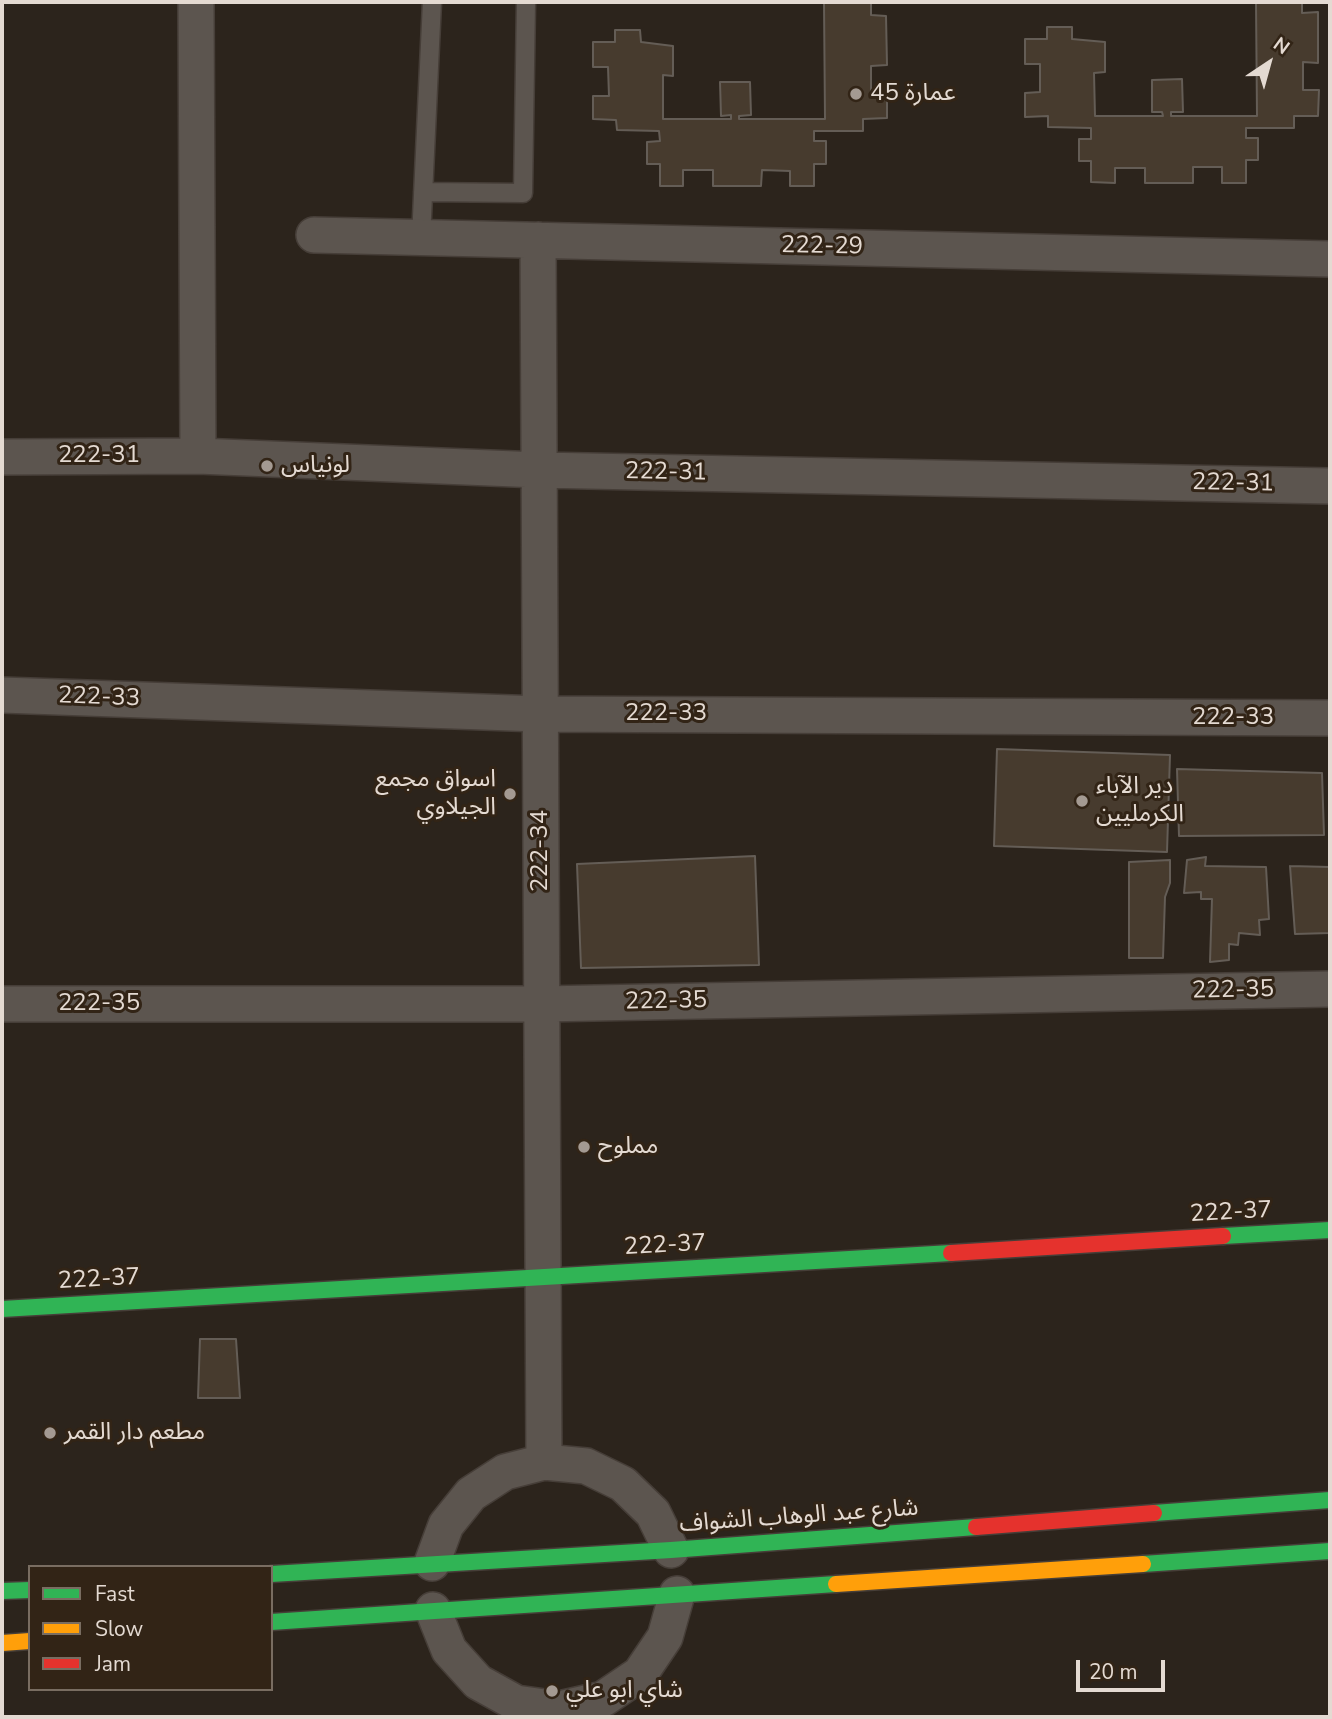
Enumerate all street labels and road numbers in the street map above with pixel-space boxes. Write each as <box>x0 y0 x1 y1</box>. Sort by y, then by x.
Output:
street label: 222-29 <box>781 232 863 262</box>
street label: 222-31 <box>58 442 140 470</box>
street label: 222-31 <box>625 458 707 488</box>
street label: 222-31 <box>1192 469 1274 499</box>
street label: 222-33 <box>57 682 141 714</box>
street label: 222-33 <box>625 700 707 728</box>
street label: 222-33 <box>1192 704 1274 732</box>
street label: 222-34 <box>527 810 555 892</box>
street label: 222-35 <box>1192 976 1274 1006</box>
street label: 222-35 <box>625 987 707 1017</box>
street label: 222-35 <box>58 990 140 1018</box>
street label: 222-37 <box>1189 1196 1273 1230</box>
street label: 222-37 <box>623 1229 707 1263</box>
street label: 222-37 <box>57 1263 141 1297</box>
street label: شارع عبد الوهاب الشواف <box>679 1494 919 1540</box>

